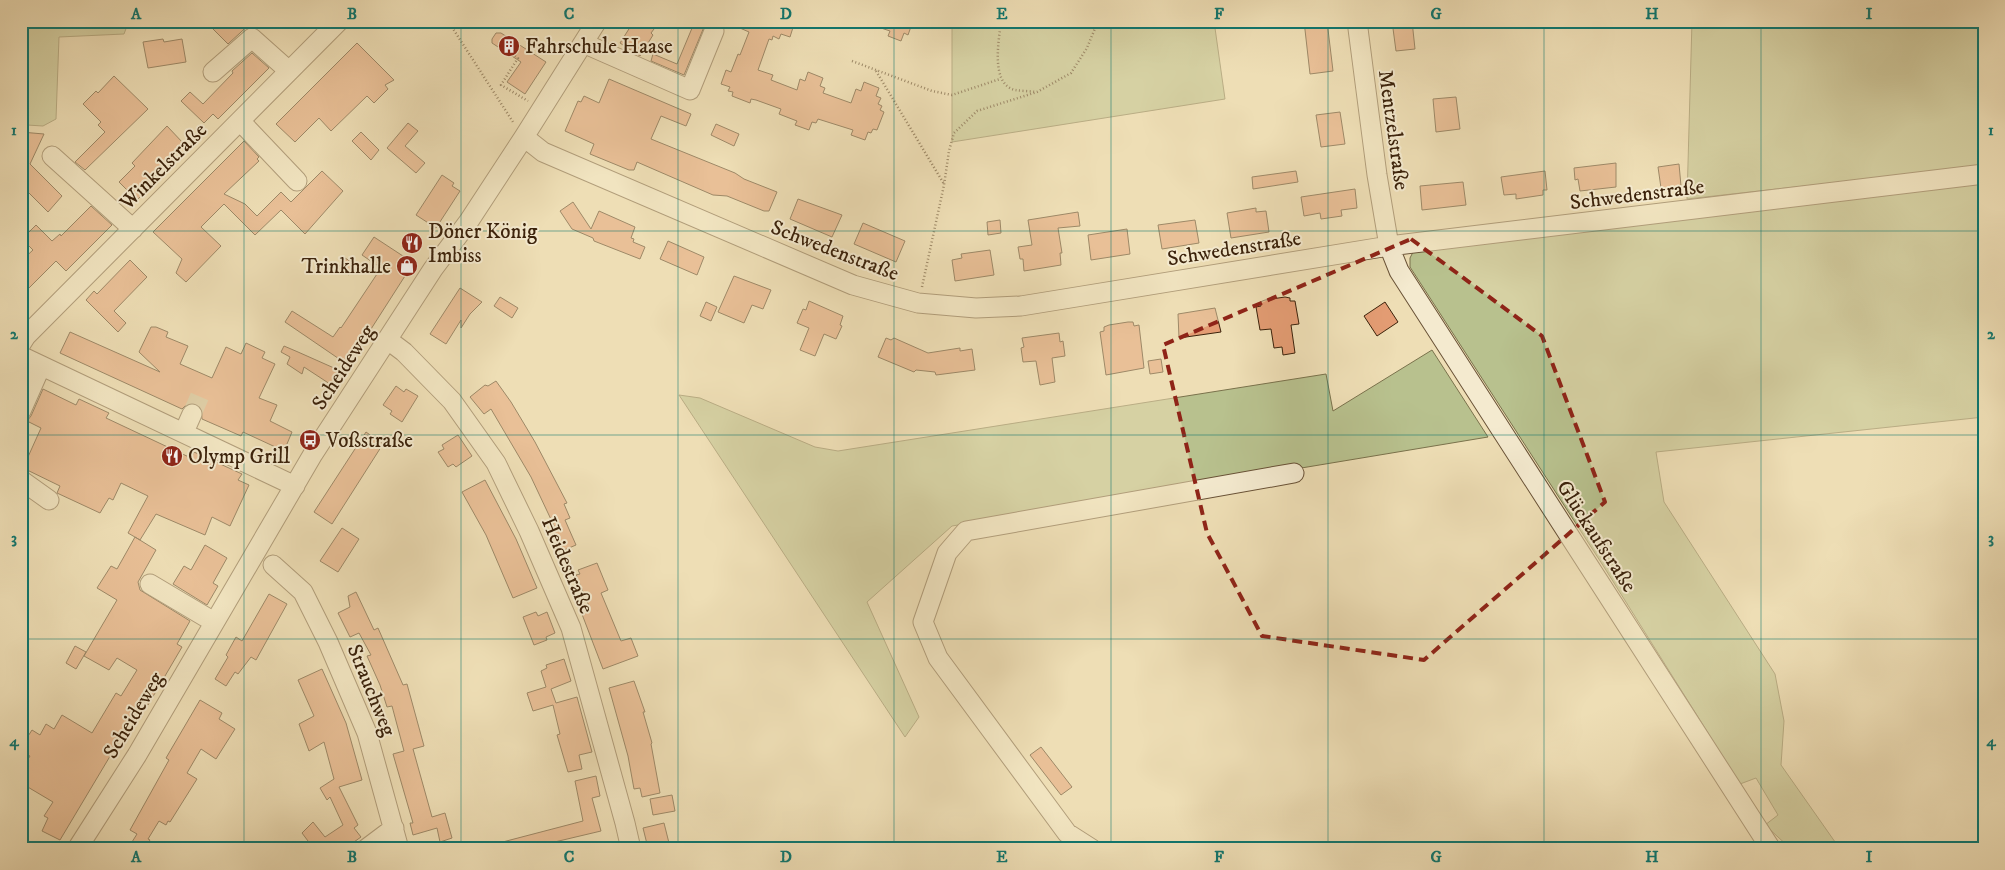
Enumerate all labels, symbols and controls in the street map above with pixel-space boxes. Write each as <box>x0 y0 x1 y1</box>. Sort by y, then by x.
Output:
text: A <box>130 4 142 24</box>
text: B <box>347 4 357 24</box>
text: C <box>564 4 574 24</box>
text: D <box>780 4 792 24</box>
text: E <box>996 4 1008 24</box>
text: F <box>1214 4 1224 24</box>
text: G <box>1430 4 1442 24</box>
text: H <box>1645 4 1659 24</box>
text: I <box>1866 4 1873 24</box>
building icon: Fahrschule Haase <box>497 34 521 58</box>
place label: Fahrschule Haase <box>525 34 673 60</box>
street label: Mentzelstraße <box>1372 68 1414 192</box>
street label: Winkelstraße <box>114 117 213 216</box>
text: 1 <box>11 120 17 140</box>
text: 1 <box>1988 120 1994 140</box>
street label: Schwedenstraße <box>1569 174 1706 216</box>
street label: Schwedenstraße <box>767 215 903 287</box>
place label: Döner König Imbiss <box>428 219 538 269</box>
street label: Schwedenstraße <box>1165 226 1303 272</box>
restaurant icon: Döner König Imbiss <box>400 231 424 255</box>
place label: Trinkhalle <box>301 254 391 280</box>
shop icon: Trinkhalle <box>395 254 419 278</box>
street label: Scheideweg <box>307 319 381 415</box>
text: 2 <box>10 324 19 344</box>
text: 2 <box>1987 324 1996 344</box>
bus stop icon: Voßstraße <box>298 428 322 452</box>
place label: Voßstraße <box>325 428 413 454</box>
restaurant icon: Olymp Grill <box>160 444 184 468</box>
place label: Olymp Grill <box>188 444 291 470</box>
street label: Glückaufstraße <box>1550 476 1642 598</box>
street label: Heidestraße <box>535 513 599 618</box>
text: 3 <box>11 528 17 548</box>
text: 3 <box>1988 528 1994 548</box>
street label: Strauchweg <box>341 641 402 741</box>
street label: Scheideweg <box>98 667 170 764</box>
text: 4 <box>8 731 19 751</box>
text: 4 <box>1985 731 1996 751</box>
text: A <box>130 847 142 867</box>
text: B <box>347 847 357 867</box>
text: C <box>564 847 574 867</box>
text: D <box>780 847 792 867</box>
text: E <box>996 847 1008 867</box>
text: F <box>1214 847 1224 867</box>
text: G <box>1430 847 1442 867</box>
text: H <box>1645 847 1659 867</box>
text: I <box>1866 847 1873 867</box>

